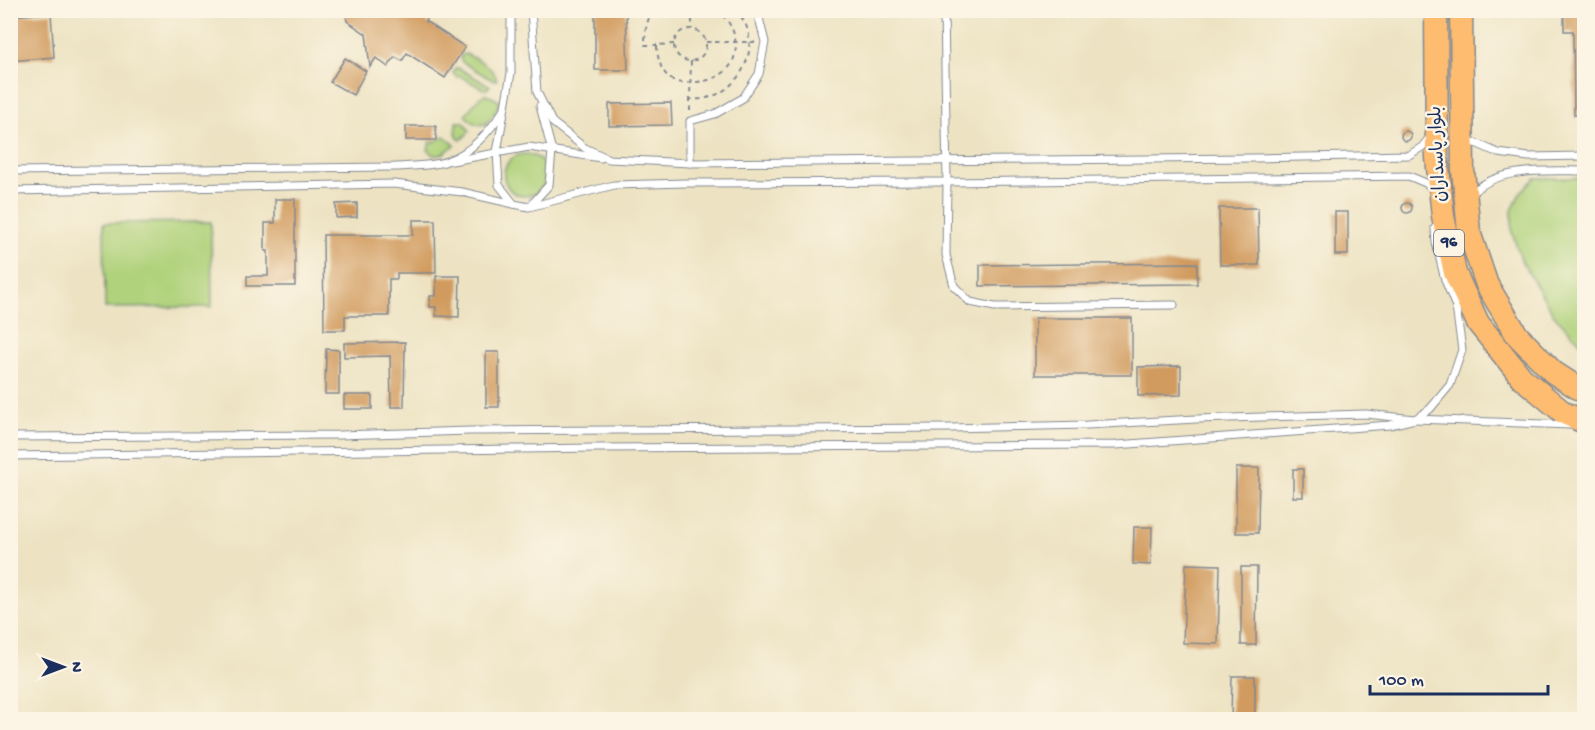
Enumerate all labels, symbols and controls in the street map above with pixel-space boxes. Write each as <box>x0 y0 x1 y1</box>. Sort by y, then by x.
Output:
street label: بلوار پاسداران <box>1426 105 1452 203</box>
road number: 96 <box>1434 230 1464 256</box>
north arrow <box>33 637 93 697</box>
scale bar <box>1370 658 1548 696</box>
text: N <box>65 662 84 673</box>
text: 100 m <box>1378 671 1424 692</box>

